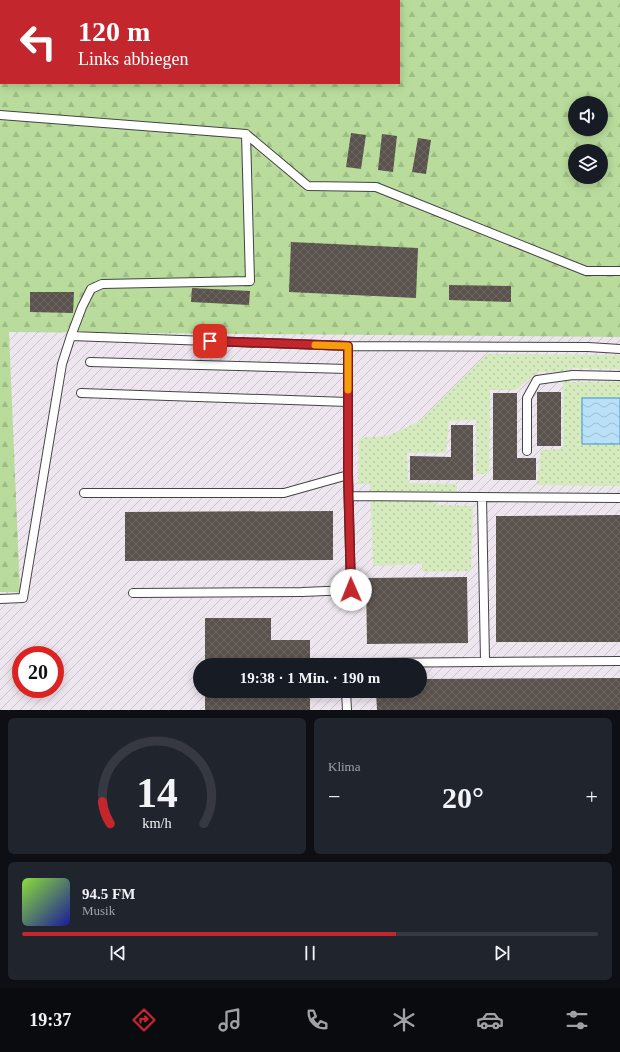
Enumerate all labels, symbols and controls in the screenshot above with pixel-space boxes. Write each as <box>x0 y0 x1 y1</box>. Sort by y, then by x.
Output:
icon: left <box>12 16 64 68</box>
text: 120 m <box>78 16 150 47</box>
text: Links abbiegen <box>78 49 188 69</box>
map controls <box>568 96 608 184</box>
button: sound <box>568 96 608 136</box>
button: layers <box>568 144 608 184</box>
pin <box>193 324 227 358</box>
icon: arrive <box>199 330 221 352</box>
position arrow <box>330 569 372 611</box>
speed limit sign: 20 <box>12 646 64 698</box>
text: 19:38 · 1 Min. · 190 m <box>240 670 380 686</box>
text: Klima <box>328 759 361 774</box>
text: 14 <box>136 770 178 816</box>
text: 20° <box>442 781 484 814</box>
text: − <box>328 784 340 809</box>
text: + <box>586 784 598 809</box>
text: km/h <box>142 815 172 831</box>
text: 94.5 FM <box>82 886 135 902</box>
text: Musik <box>82 903 115 918</box>
icon: previous <box>107 942 129 964</box>
icon: pause <box>299 942 321 964</box>
icon: next <box>491 942 513 964</box>
icon: directions <box>130 1006 158 1034</box>
icon: music <box>216 1006 244 1034</box>
icon: phone <box>303 1006 331 1034</box>
icon: climate <box>390 1006 418 1034</box>
icon: car <box>476 1006 504 1034</box>
icon: filters <box>563 1006 591 1034</box>
text: 19:37 <box>29 1010 71 1030</box>

